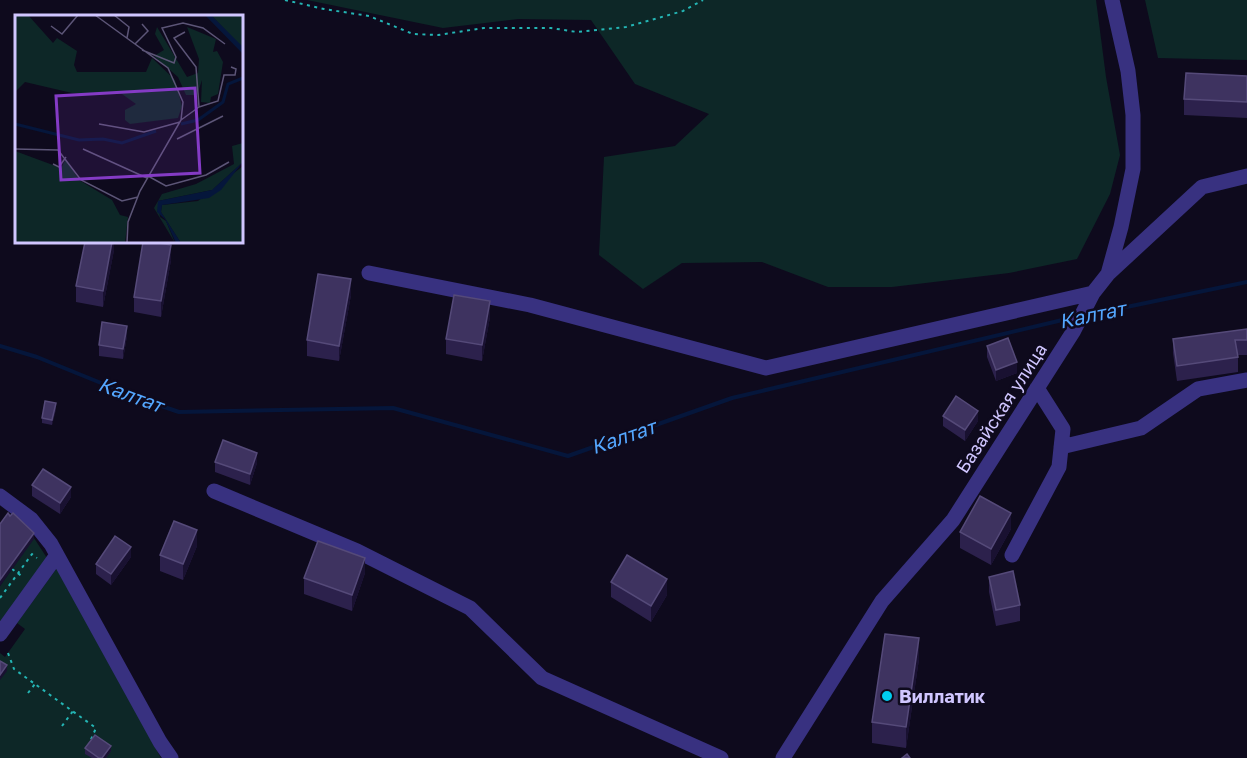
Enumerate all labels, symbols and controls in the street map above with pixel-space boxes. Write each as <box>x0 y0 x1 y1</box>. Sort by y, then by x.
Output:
inset map <box>15 15 243 243</box>
water label: Калтат <box>1057 295 1130 333</box>
street label: Базайская улица <box>951 339 1051 477</box>
water label: Калтат <box>95 371 170 418</box>
water label: Калтат <box>587 413 662 458</box>
place label: Виллатик <box>899 685 986 707</box>
marker: Виллатик <box>880 689 894 703</box>

